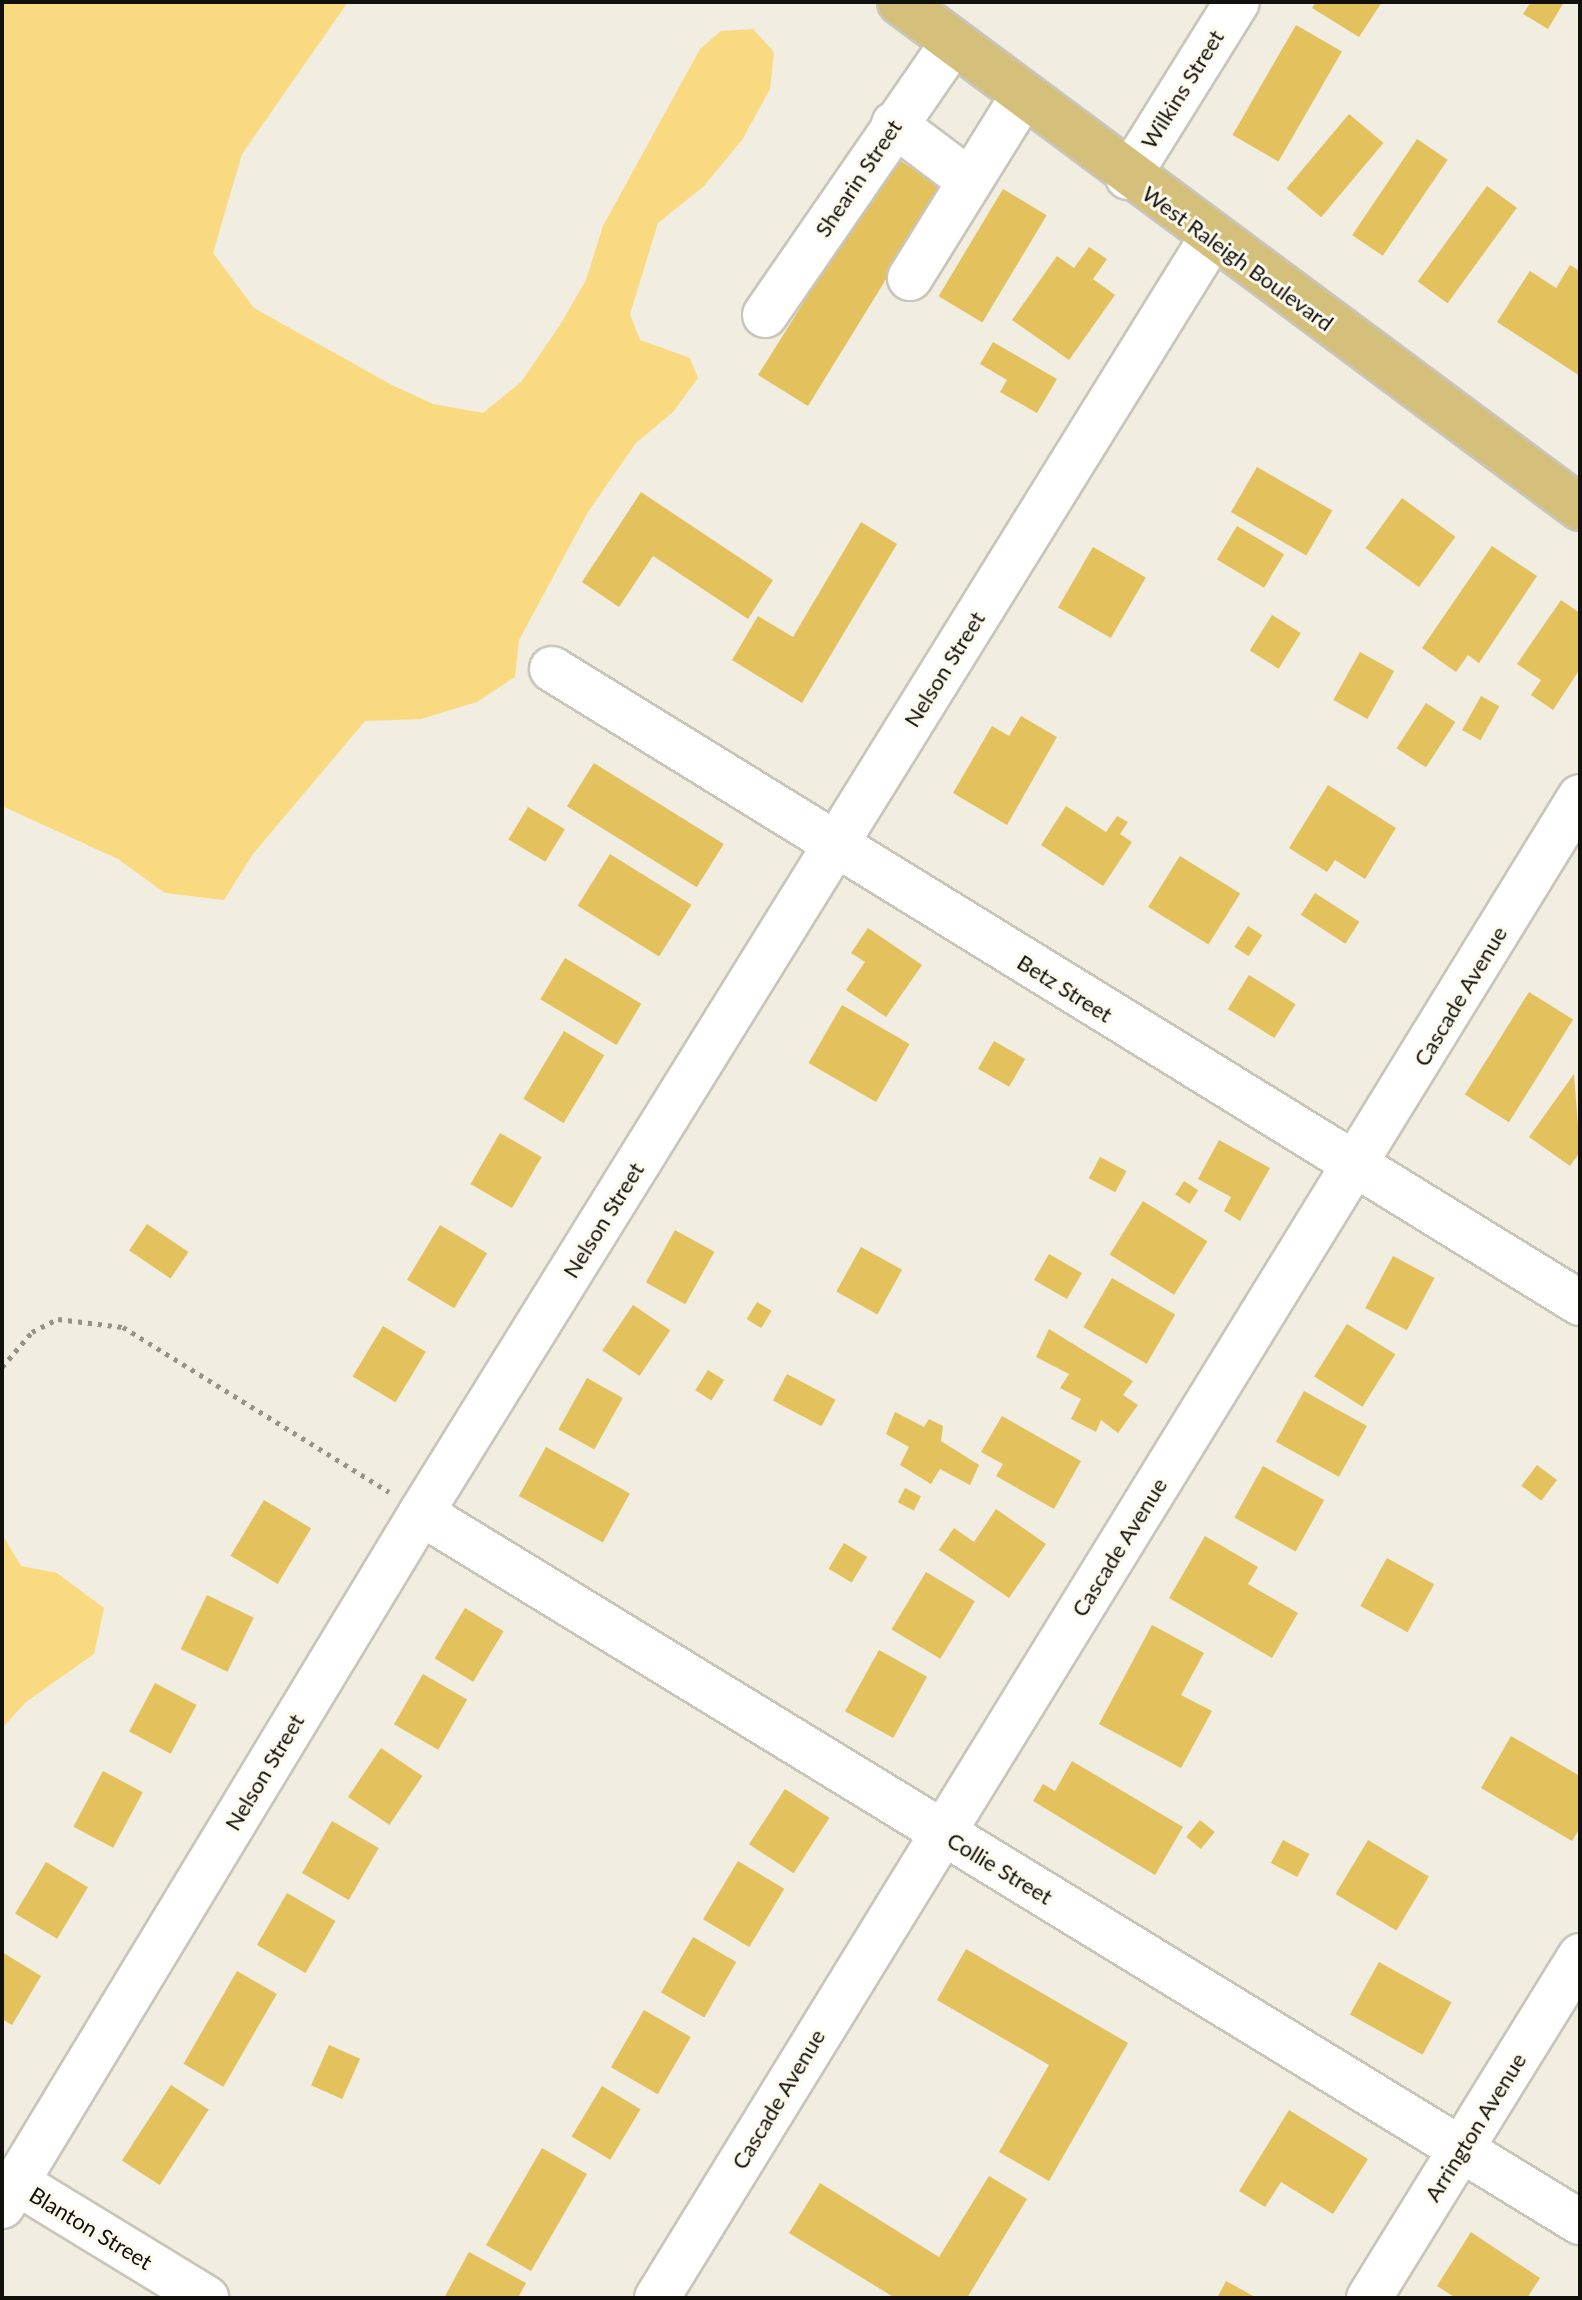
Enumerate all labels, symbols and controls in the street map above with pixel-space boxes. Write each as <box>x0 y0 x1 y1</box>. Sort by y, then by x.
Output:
street label: Wilkins Street <box>1135 25 1229 153</box>
street label: Shearin Street <box>809 114 907 242</box>
street label: West Raleigh Boulevard <box>1137 180 1339 336</box>
street label: Nelson Street <box>898 606 990 732</box>
street label: Cascade Avenue <box>1408 921 1512 1071</box>
street label: Betz Street <box>1013 948 1117 1028</box>
street label: Nelson Street <box>557 1157 649 1283</box>
street label: Cascade Avenue <box>1066 1473 1172 1621</box>
street label: Nelson Street <box>219 1709 309 1835</box>
street label: Collie Street <box>943 1826 1057 1910</box>
street label: Cascade Avenue <box>726 2024 830 2174</box>
street label: Arrington Avenue <box>1419 2048 1531 2206</box>
street label: Blanton Street <box>25 2181 157 2275</box>

